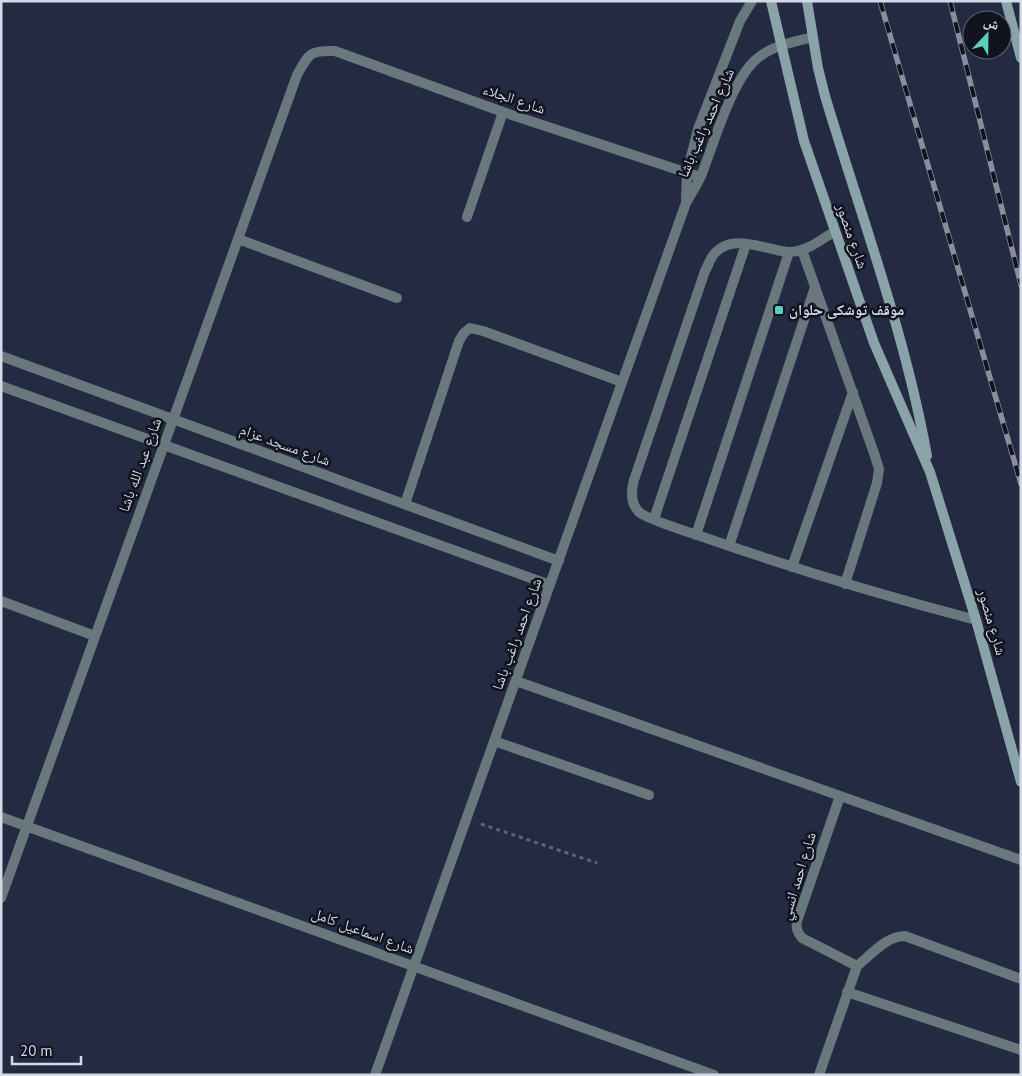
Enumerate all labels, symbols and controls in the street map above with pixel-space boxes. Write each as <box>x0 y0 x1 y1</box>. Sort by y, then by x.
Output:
north arrow <box>962 10 1012 60</box>
text: ش <box>982 12 1002 34</box>
street label: شارع احمد راغب باشا <box>673 65 739 181</box>
street label: شارع الجلاء <box>480 79 548 119</box>
street label: شارع منصور <box>831 200 873 272</box>
place label: موقف توشكى حلوان <box>789 300 904 319</box>
marker: موقف توشكى حلوان <box>773 304 785 316</box>
street label: شارع عبد الله باشا <box>114 415 166 515</box>
street label: شارع مسجد عزام <box>237 419 333 471</box>
street label: شارع احمد راغب باشا <box>487 575 547 693</box>
street label: شارع منصور <box>973 585 1011 658</box>
street label: شارع احمد انسي <box>775 829 823 923</box>
street label: شارع اسماعيل كامل <box>309 903 417 959</box>
scale bar <box>12 1034 81 1066</box>
text: 20 m <box>20 1041 53 1060</box>

